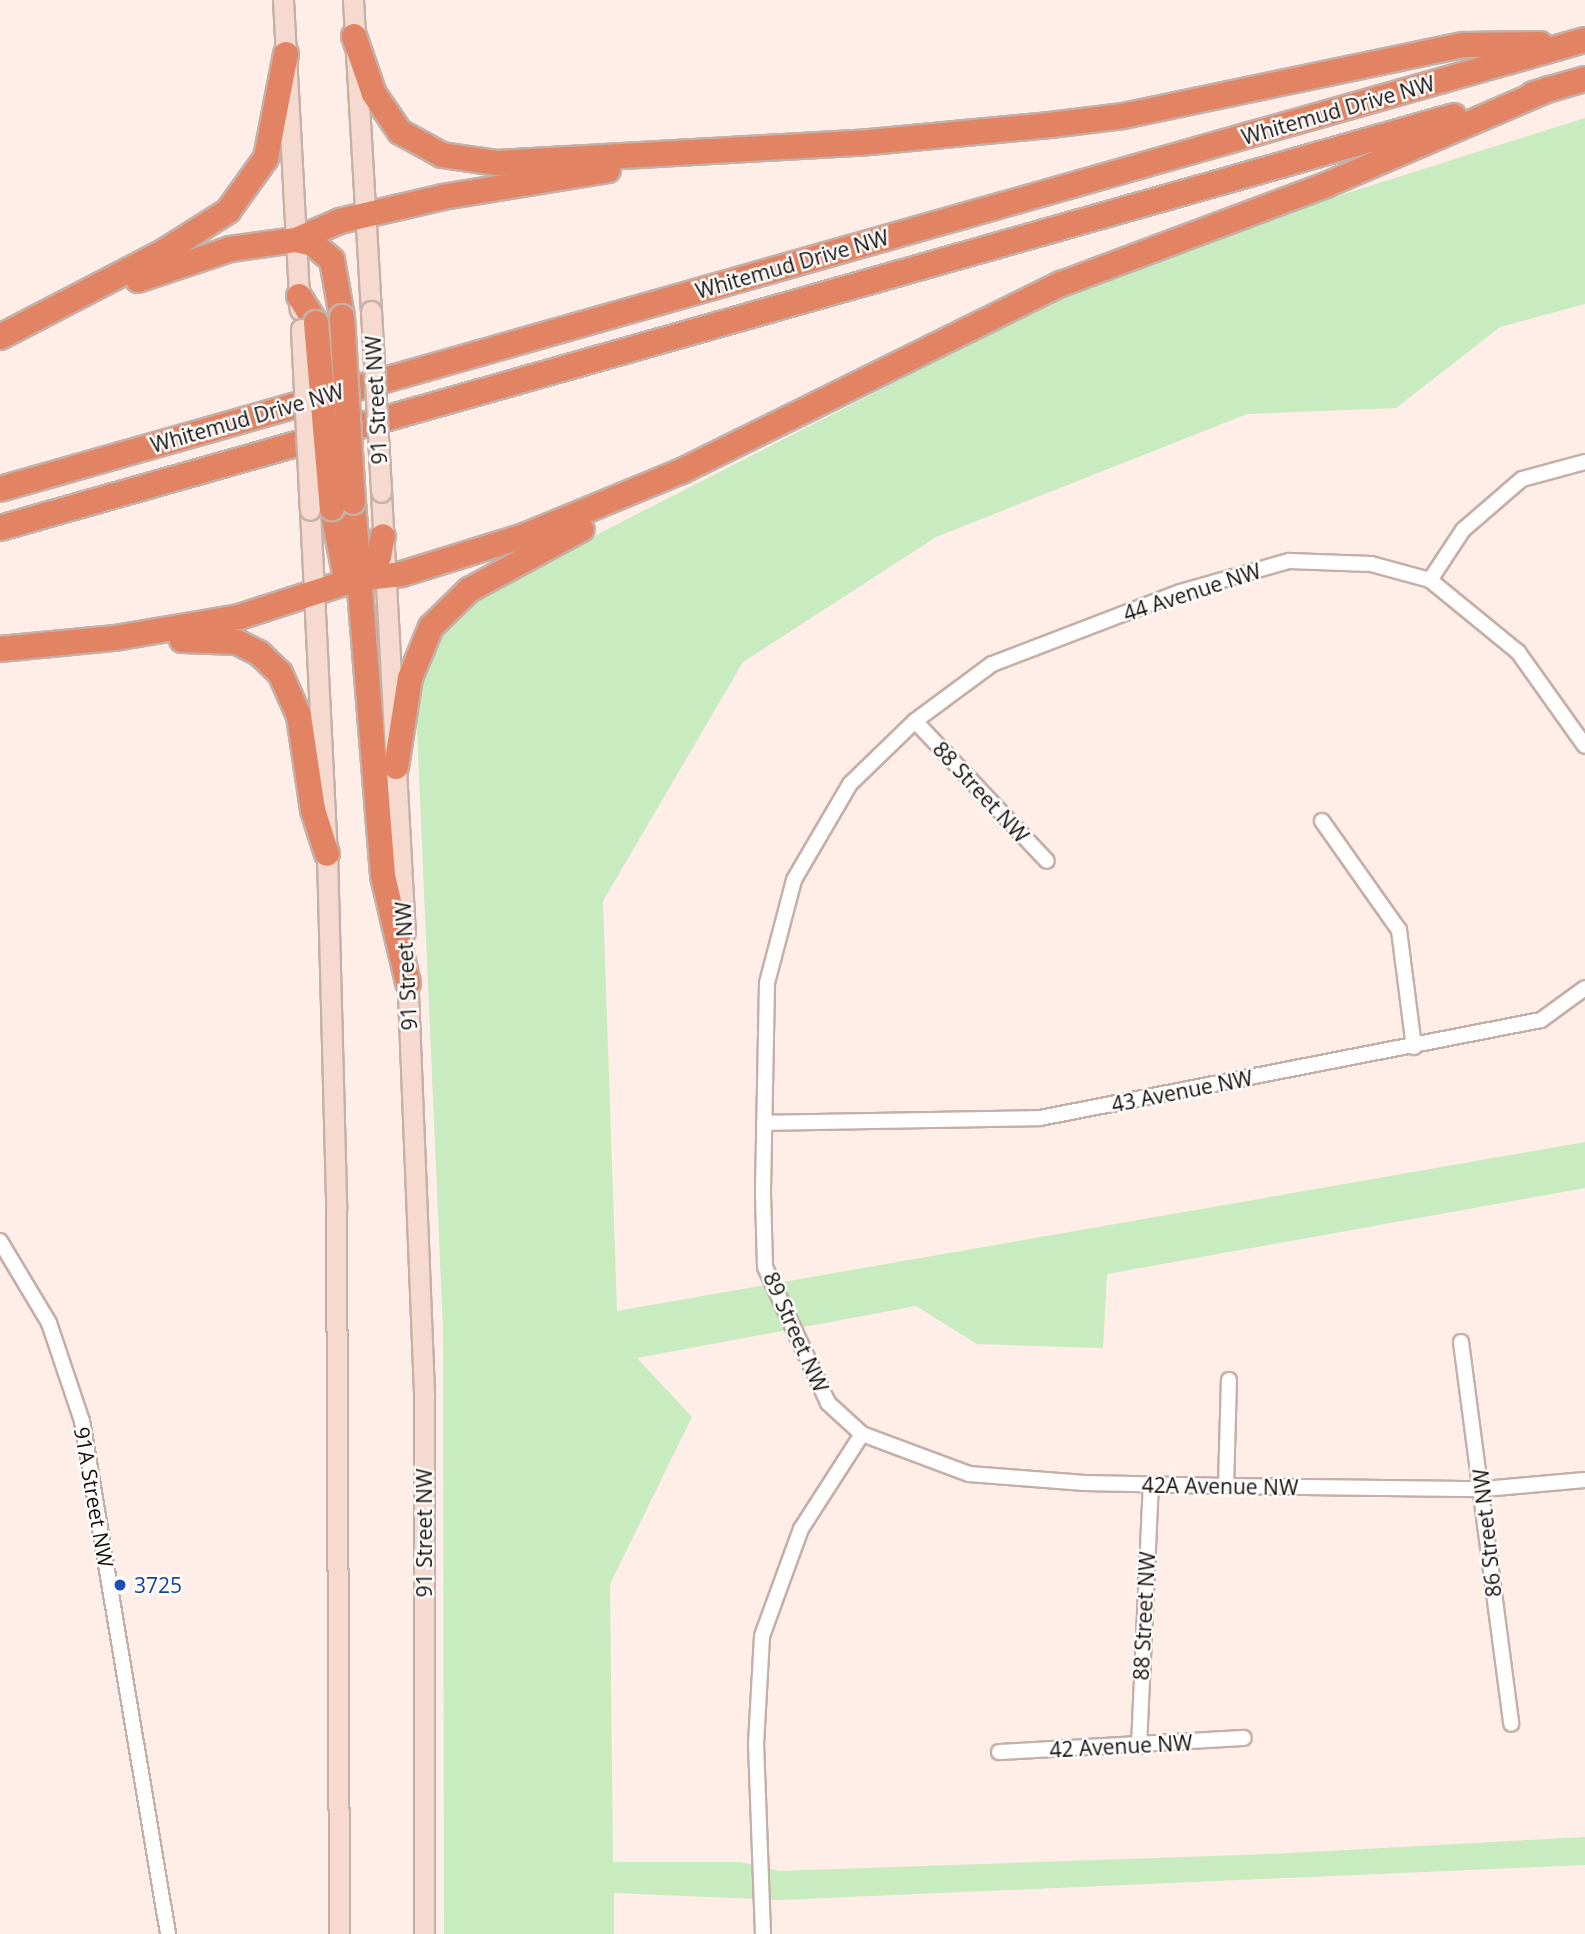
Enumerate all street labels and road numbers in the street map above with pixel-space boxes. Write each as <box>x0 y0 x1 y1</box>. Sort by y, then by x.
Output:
street label: Whitemud Drive NW <box>1239 70 1437 150</box>
street label: Whitemud Drive NW <box>693 224 891 304</box>
street label: 91 Street NW <box>360 335 392 465</box>
street label: Whitemud Drive NW <box>148 378 346 458</box>
street label: 44 Avenue NW <box>1120 558 1264 626</box>
street label: 88 Street NW <box>928 736 1034 848</box>
street label: 91 Street NW <box>390 901 422 1031</box>
street label: 43 Avenue NW <box>1109 1065 1255 1117</box>
street label: 89 Street NW <box>758 1268 834 1396</box>
street label: 91A Street NW <box>69 1425 119 1569</box>
street label: 86 Street NW <box>1468 1468 1506 1598</box>
street label: 91 Street NW <box>411 1469 437 1597</box>
street label: 42A Avenue NW <box>1142 1472 1298 1500</box>
street label: 88 Street NW <box>1128 1551 1160 1681</box>
street label: 42 Avenue NW <box>1049 1730 1193 1762</box>

